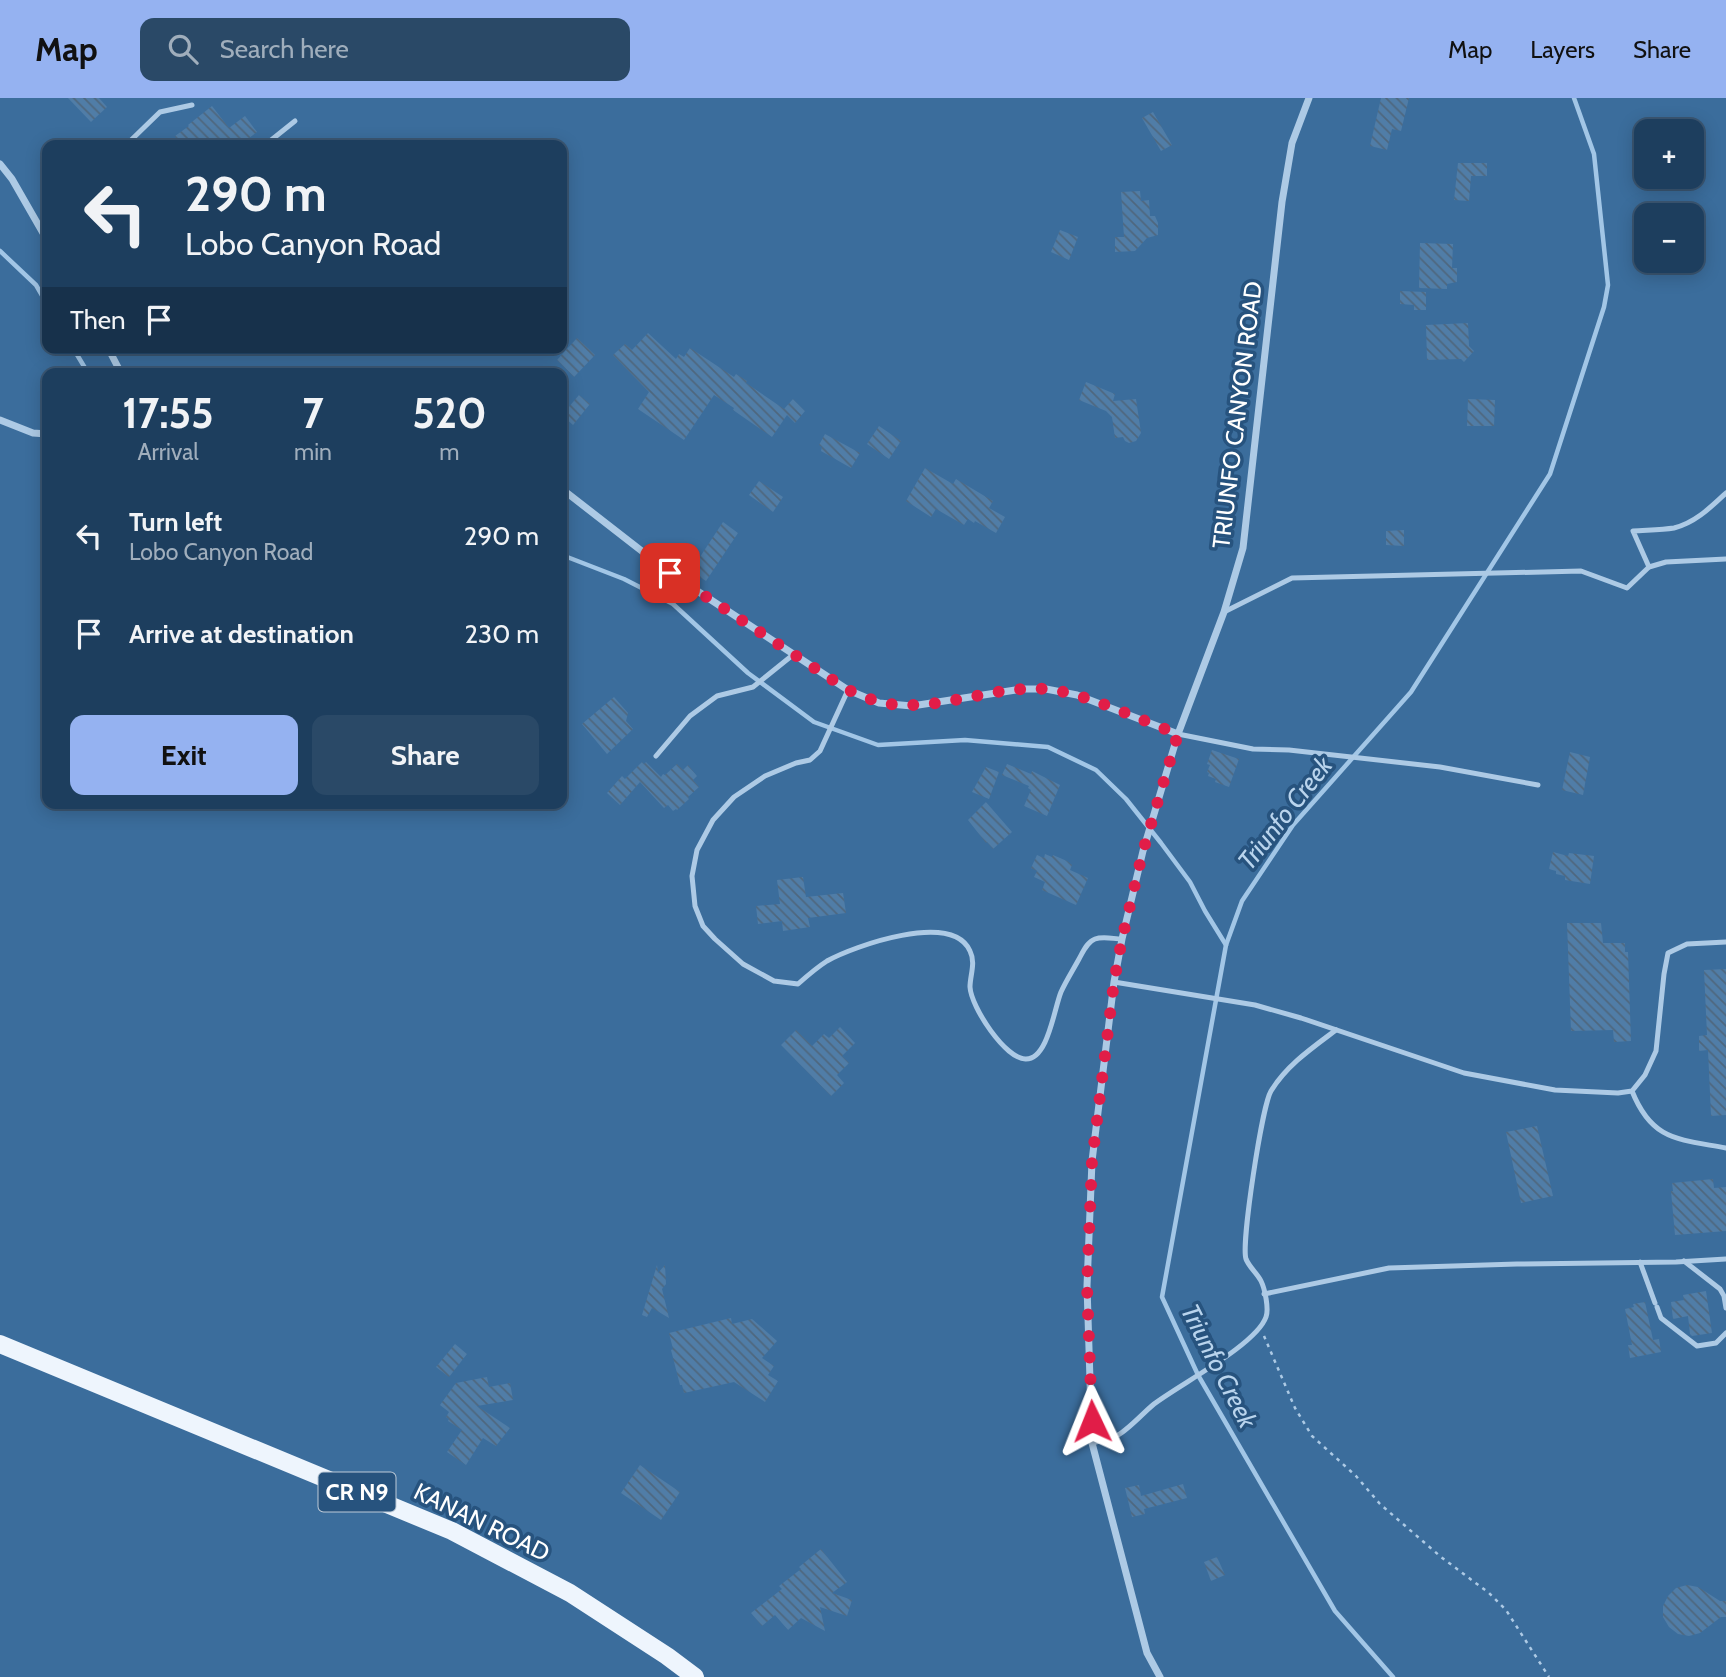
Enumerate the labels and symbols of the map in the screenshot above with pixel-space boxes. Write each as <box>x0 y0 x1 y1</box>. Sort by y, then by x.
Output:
street label: TRIUNFO CANYON ROAD <box>1206 280 1268 550</box>
pin <box>640 543 700 603</box>
water label: Triunfo Creek <box>1231 749 1340 876</box>
water label: Triunfo Creek <box>1174 1299 1264 1434</box>
position arrow <box>1055 1384 1129 1458</box>
road number: CR N9 <box>318 1472 396 1512</box>
street label: KANAN ROAD <box>409 1477 555 1567</box>

